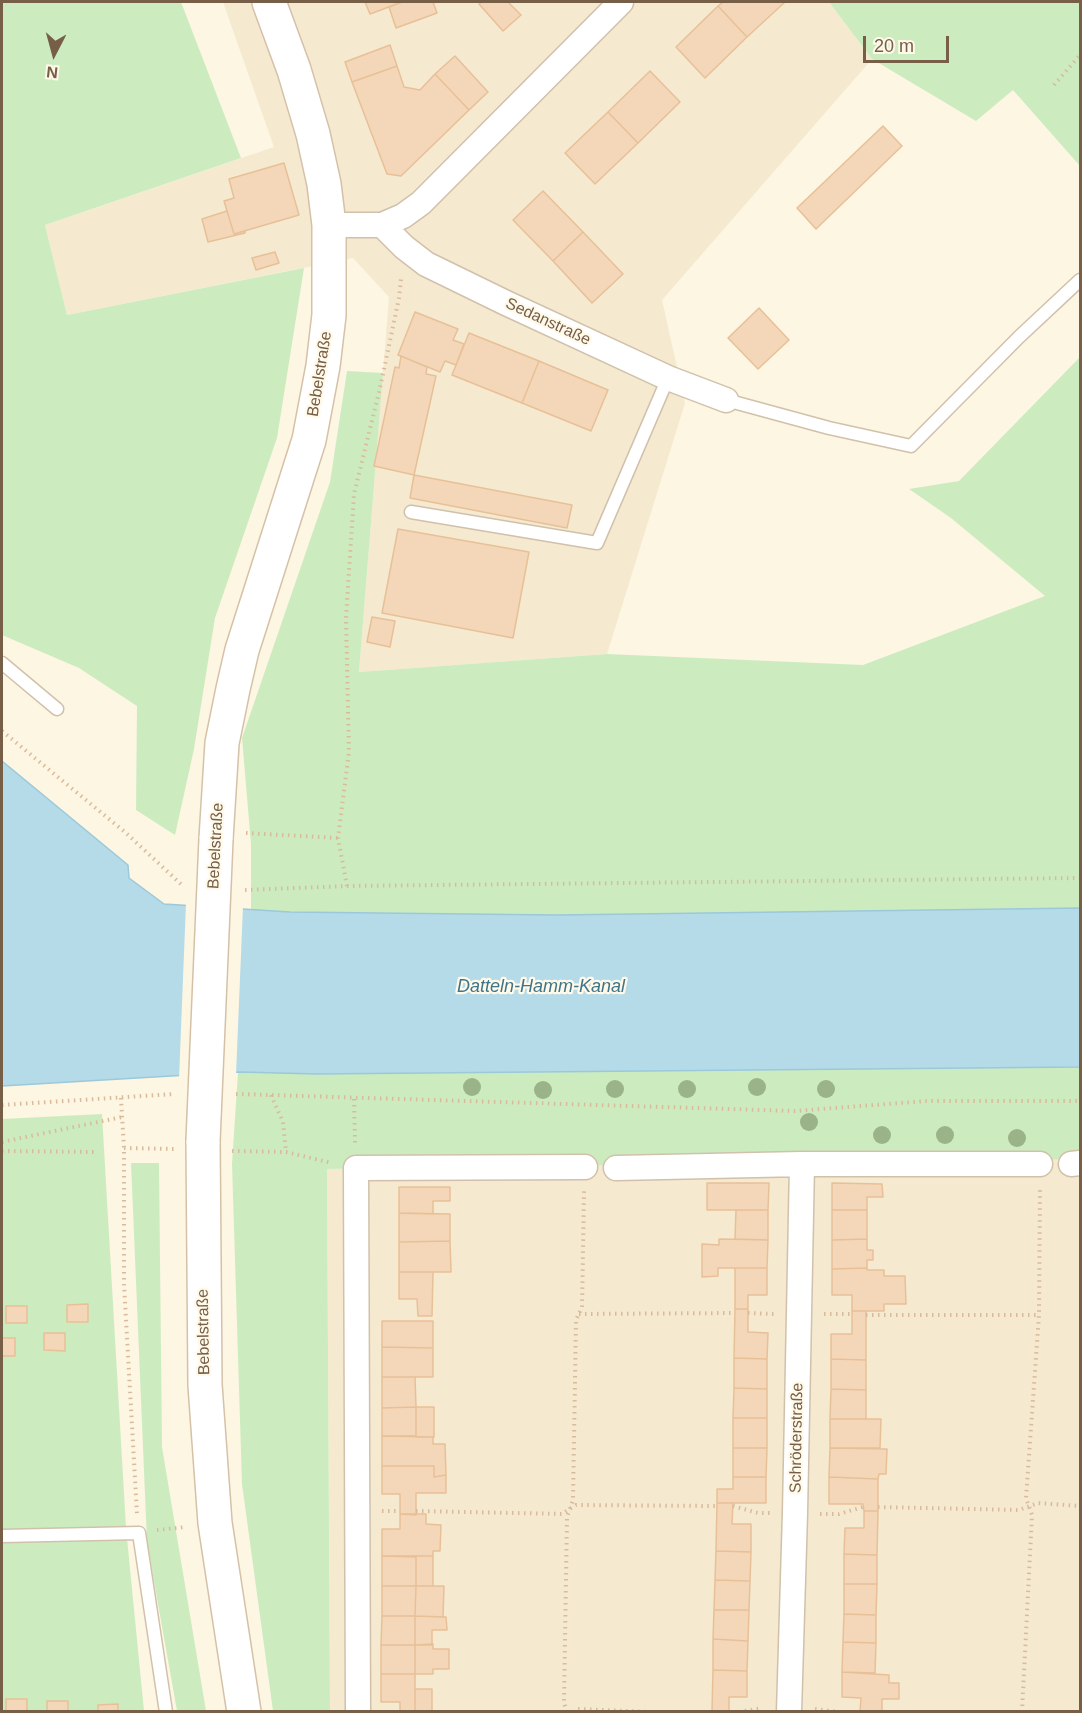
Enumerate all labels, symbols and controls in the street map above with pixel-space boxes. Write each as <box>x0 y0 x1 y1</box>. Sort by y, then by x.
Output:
north arrow <box>24 24 84 84</box>
scale bar <box>866 24 952 62</box>
text: 20 m <box>874 36 914 56</box>
text: N <box>45 63 59 81</box>
street label: Sedanstraße <box>502 294 594 350</box>
street label: Bebelstraße <box>304 330 336 418</box>
street label: Bebelstraße <box>204 802 228 890</box>
water label: Datteln-Hamm-Kanal <box>457 976 625 998</box>
street label: Bebelstraße <box>194 1289 214 1375</box>
street label: Schröderstraße <box>786 1383 808 1493</box>

